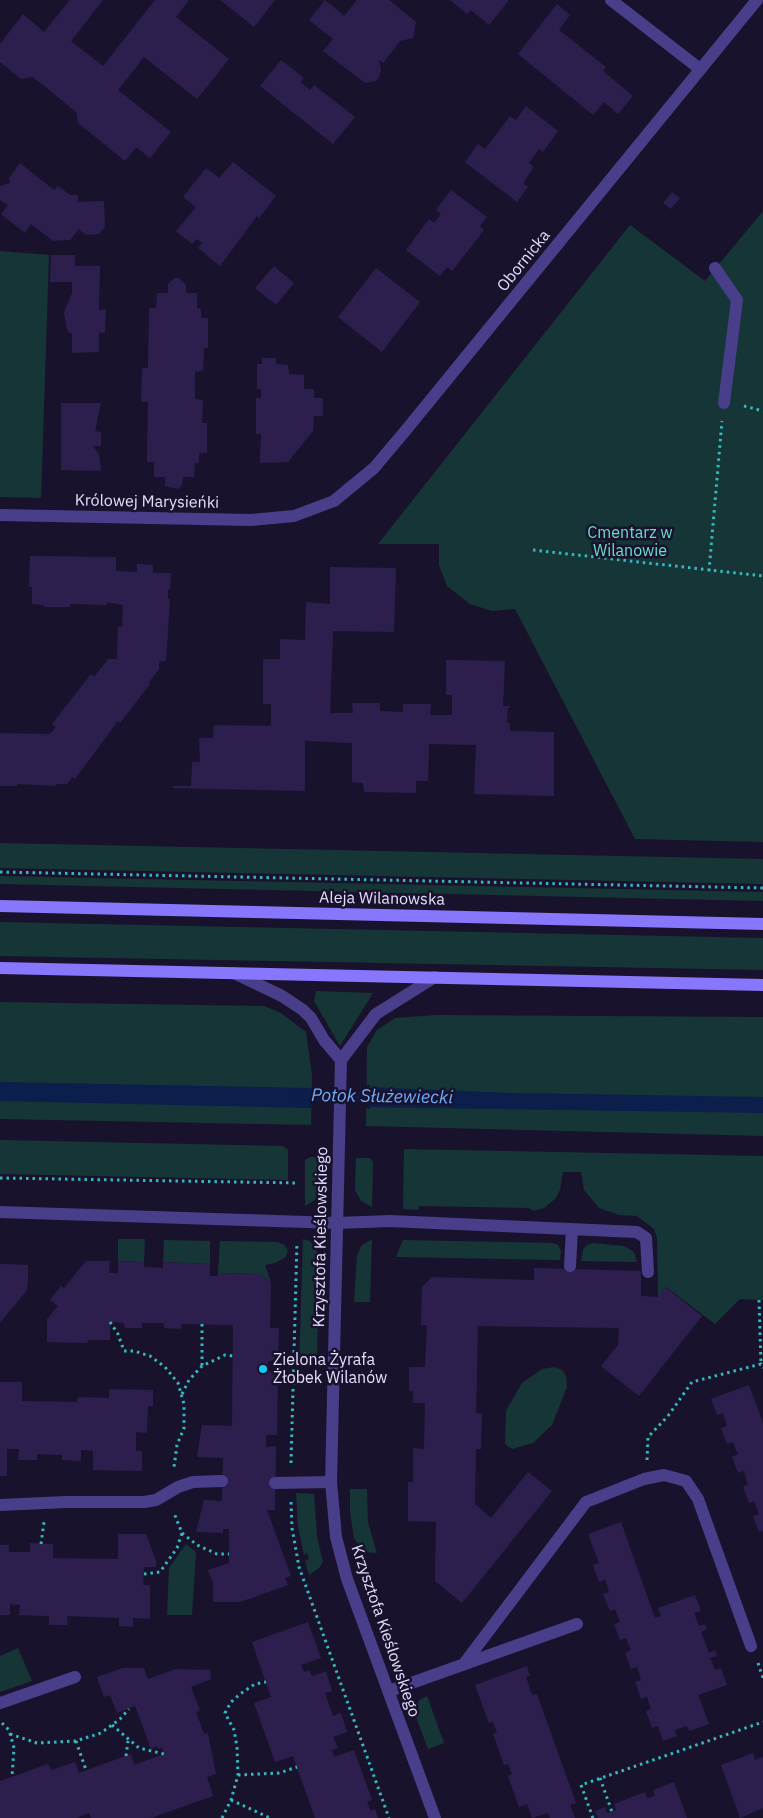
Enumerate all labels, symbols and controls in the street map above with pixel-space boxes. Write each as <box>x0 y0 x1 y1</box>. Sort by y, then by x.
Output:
street label: Obornicka <box>493 226 555 296</box>
street label: Królowej Marysieńki <box>75 491 219 513</box>
park label: Cmentarz w Wilanowie <box>587 523 673 561</box>
street label: Aleja Wilanowska <box>319 888 445 910</box>
water label: Potok Służewiecki <box>311 1085 453 1109</box>
street label: Krzysztofa Kieślowskiego <box>310 1146 332 1328</box>
place label: Zielona Żyrafa Żłobek Wilanów <box>273 1350 387 1388</box>
marker: Zielona Żyrafa Żłobek Wilanów <box>257 1363 269 1375</box>
street label: Krzysztofa Kieślowskiego <box>347 1542 423 1720</box>

